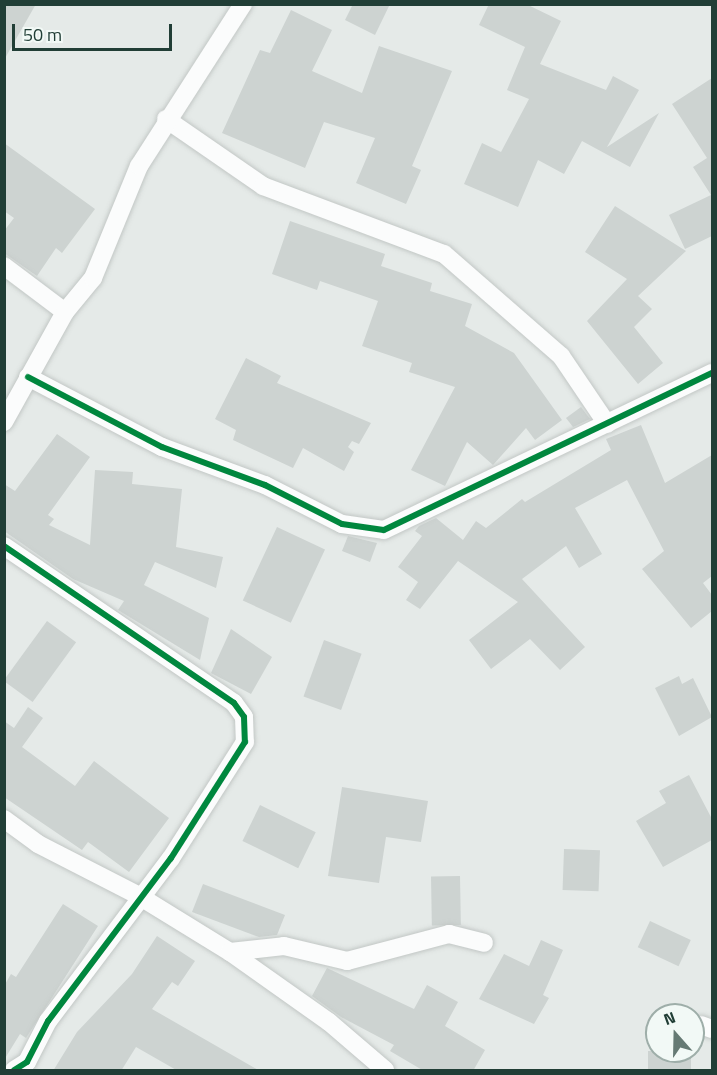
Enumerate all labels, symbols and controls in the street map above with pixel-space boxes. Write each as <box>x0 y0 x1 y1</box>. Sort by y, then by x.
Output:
scale bar <box>15 12 176 50</box>
text: 50 m <box>23 21 62 48</box>
north arrow <box>645 1003 705 1063</box>
text: N <box>660 1005 679 1031</box>

